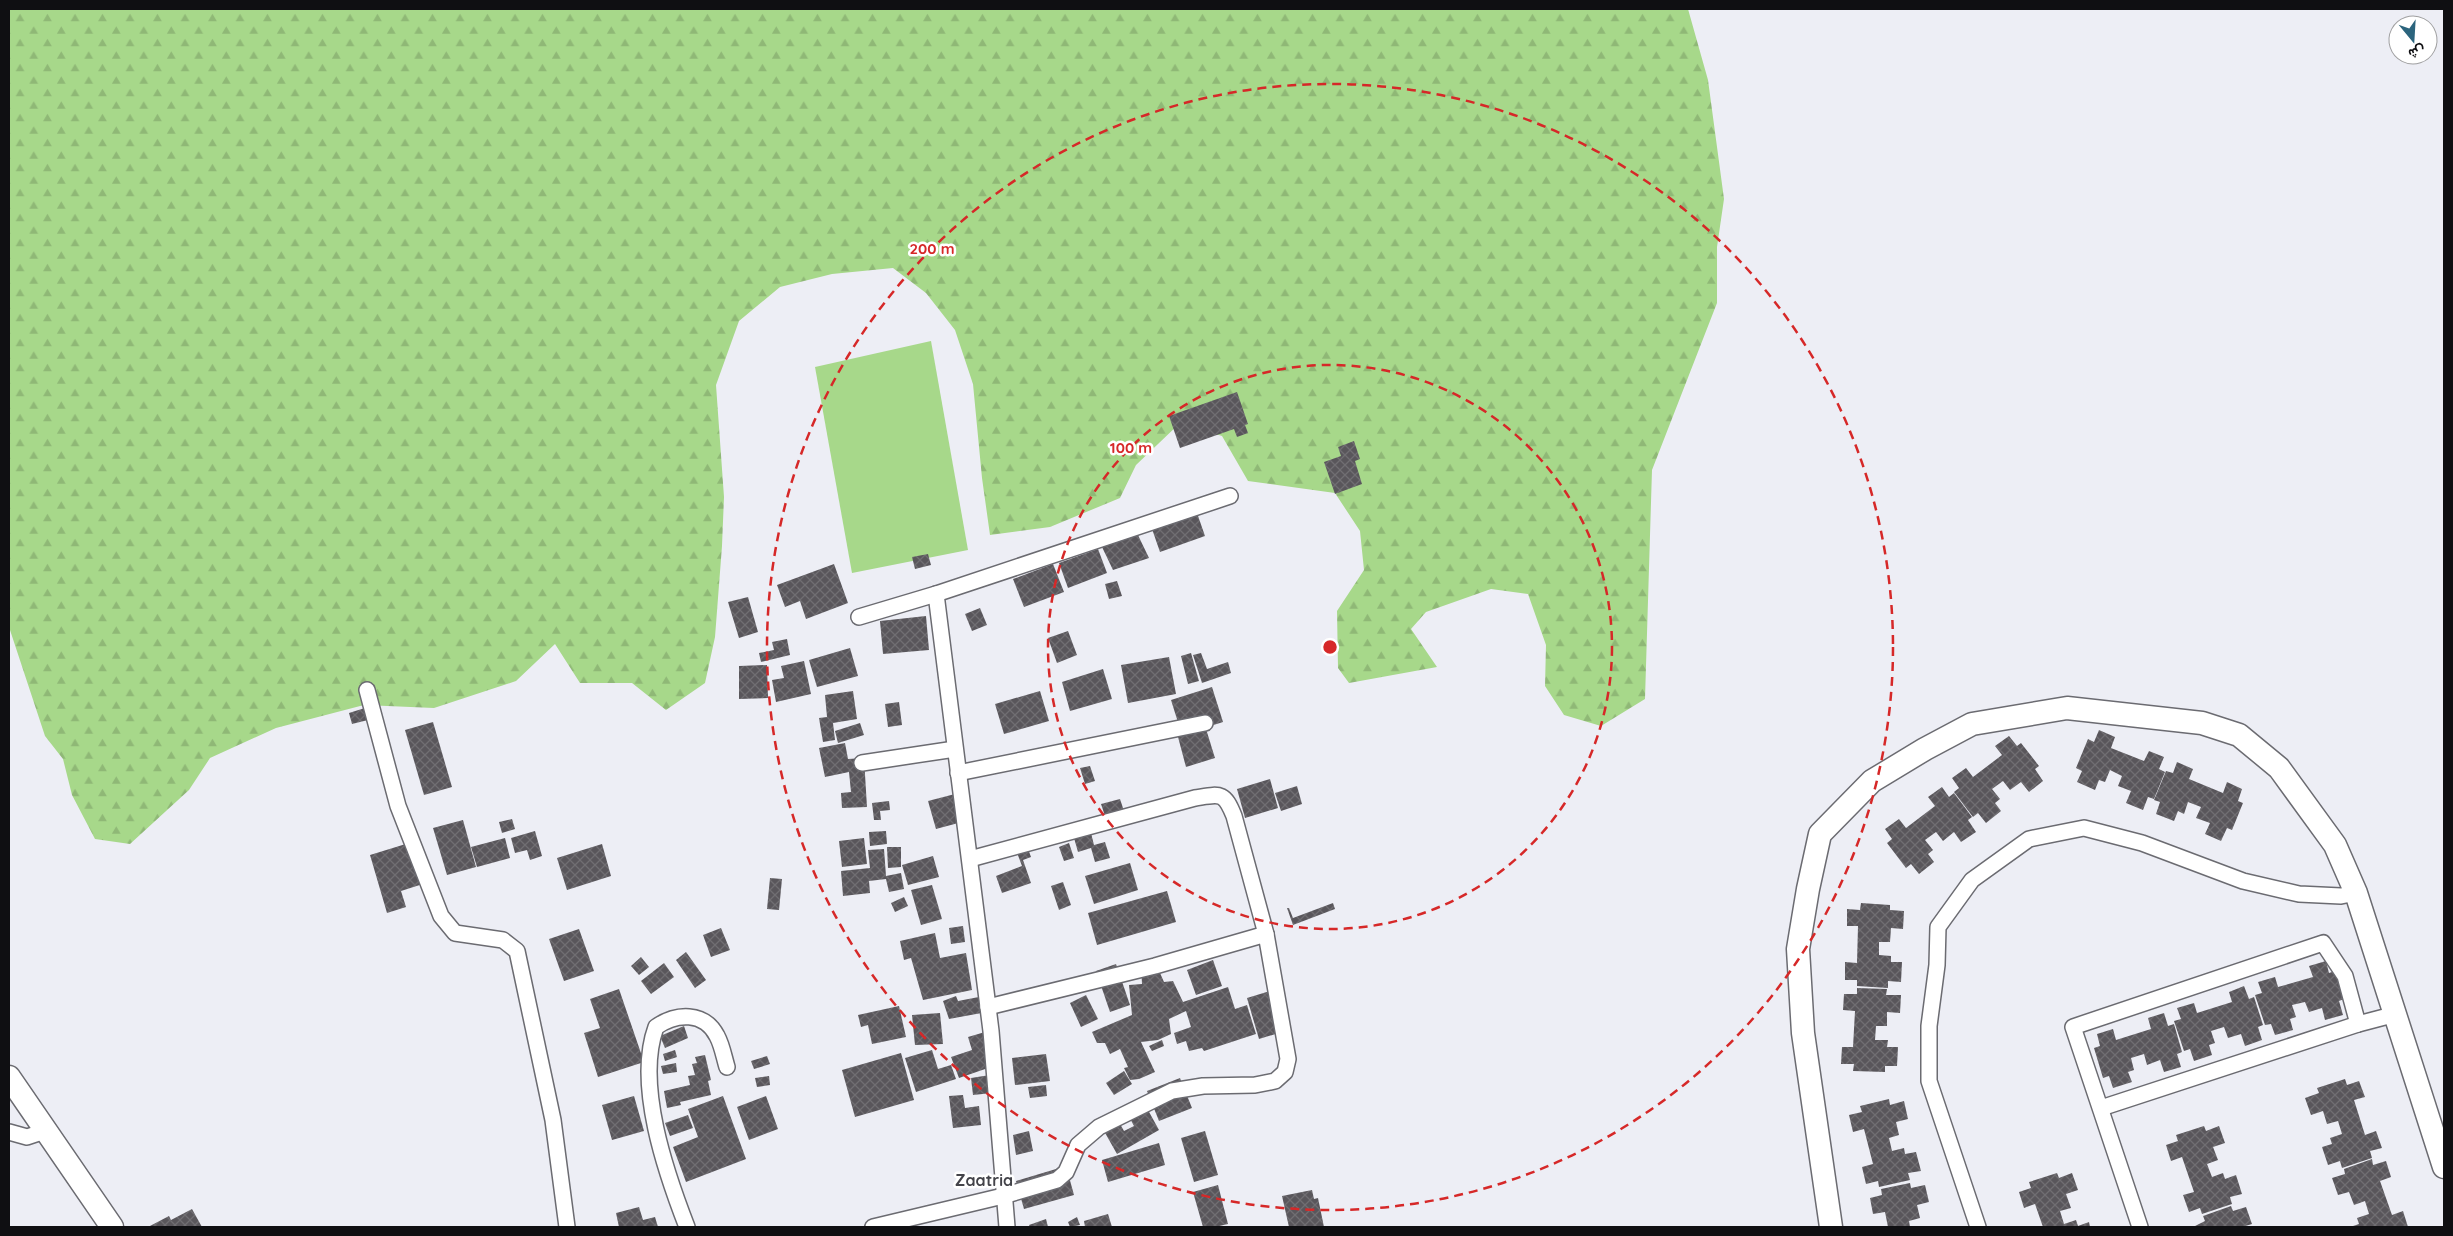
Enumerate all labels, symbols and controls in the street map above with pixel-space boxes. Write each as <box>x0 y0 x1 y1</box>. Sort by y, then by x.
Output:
north arrow <box>2388 15 2438 65</box>
text: ش <box>2406 41 2428 64</box>
text: 200 m <box>910 239 955 258</box>
text: 100 m <box>1110 438 1152 457</box>
centre of rings <box>1321 638 1339 656</box>
district label: Zaatria <box>955 1170 1013 1190</box>

